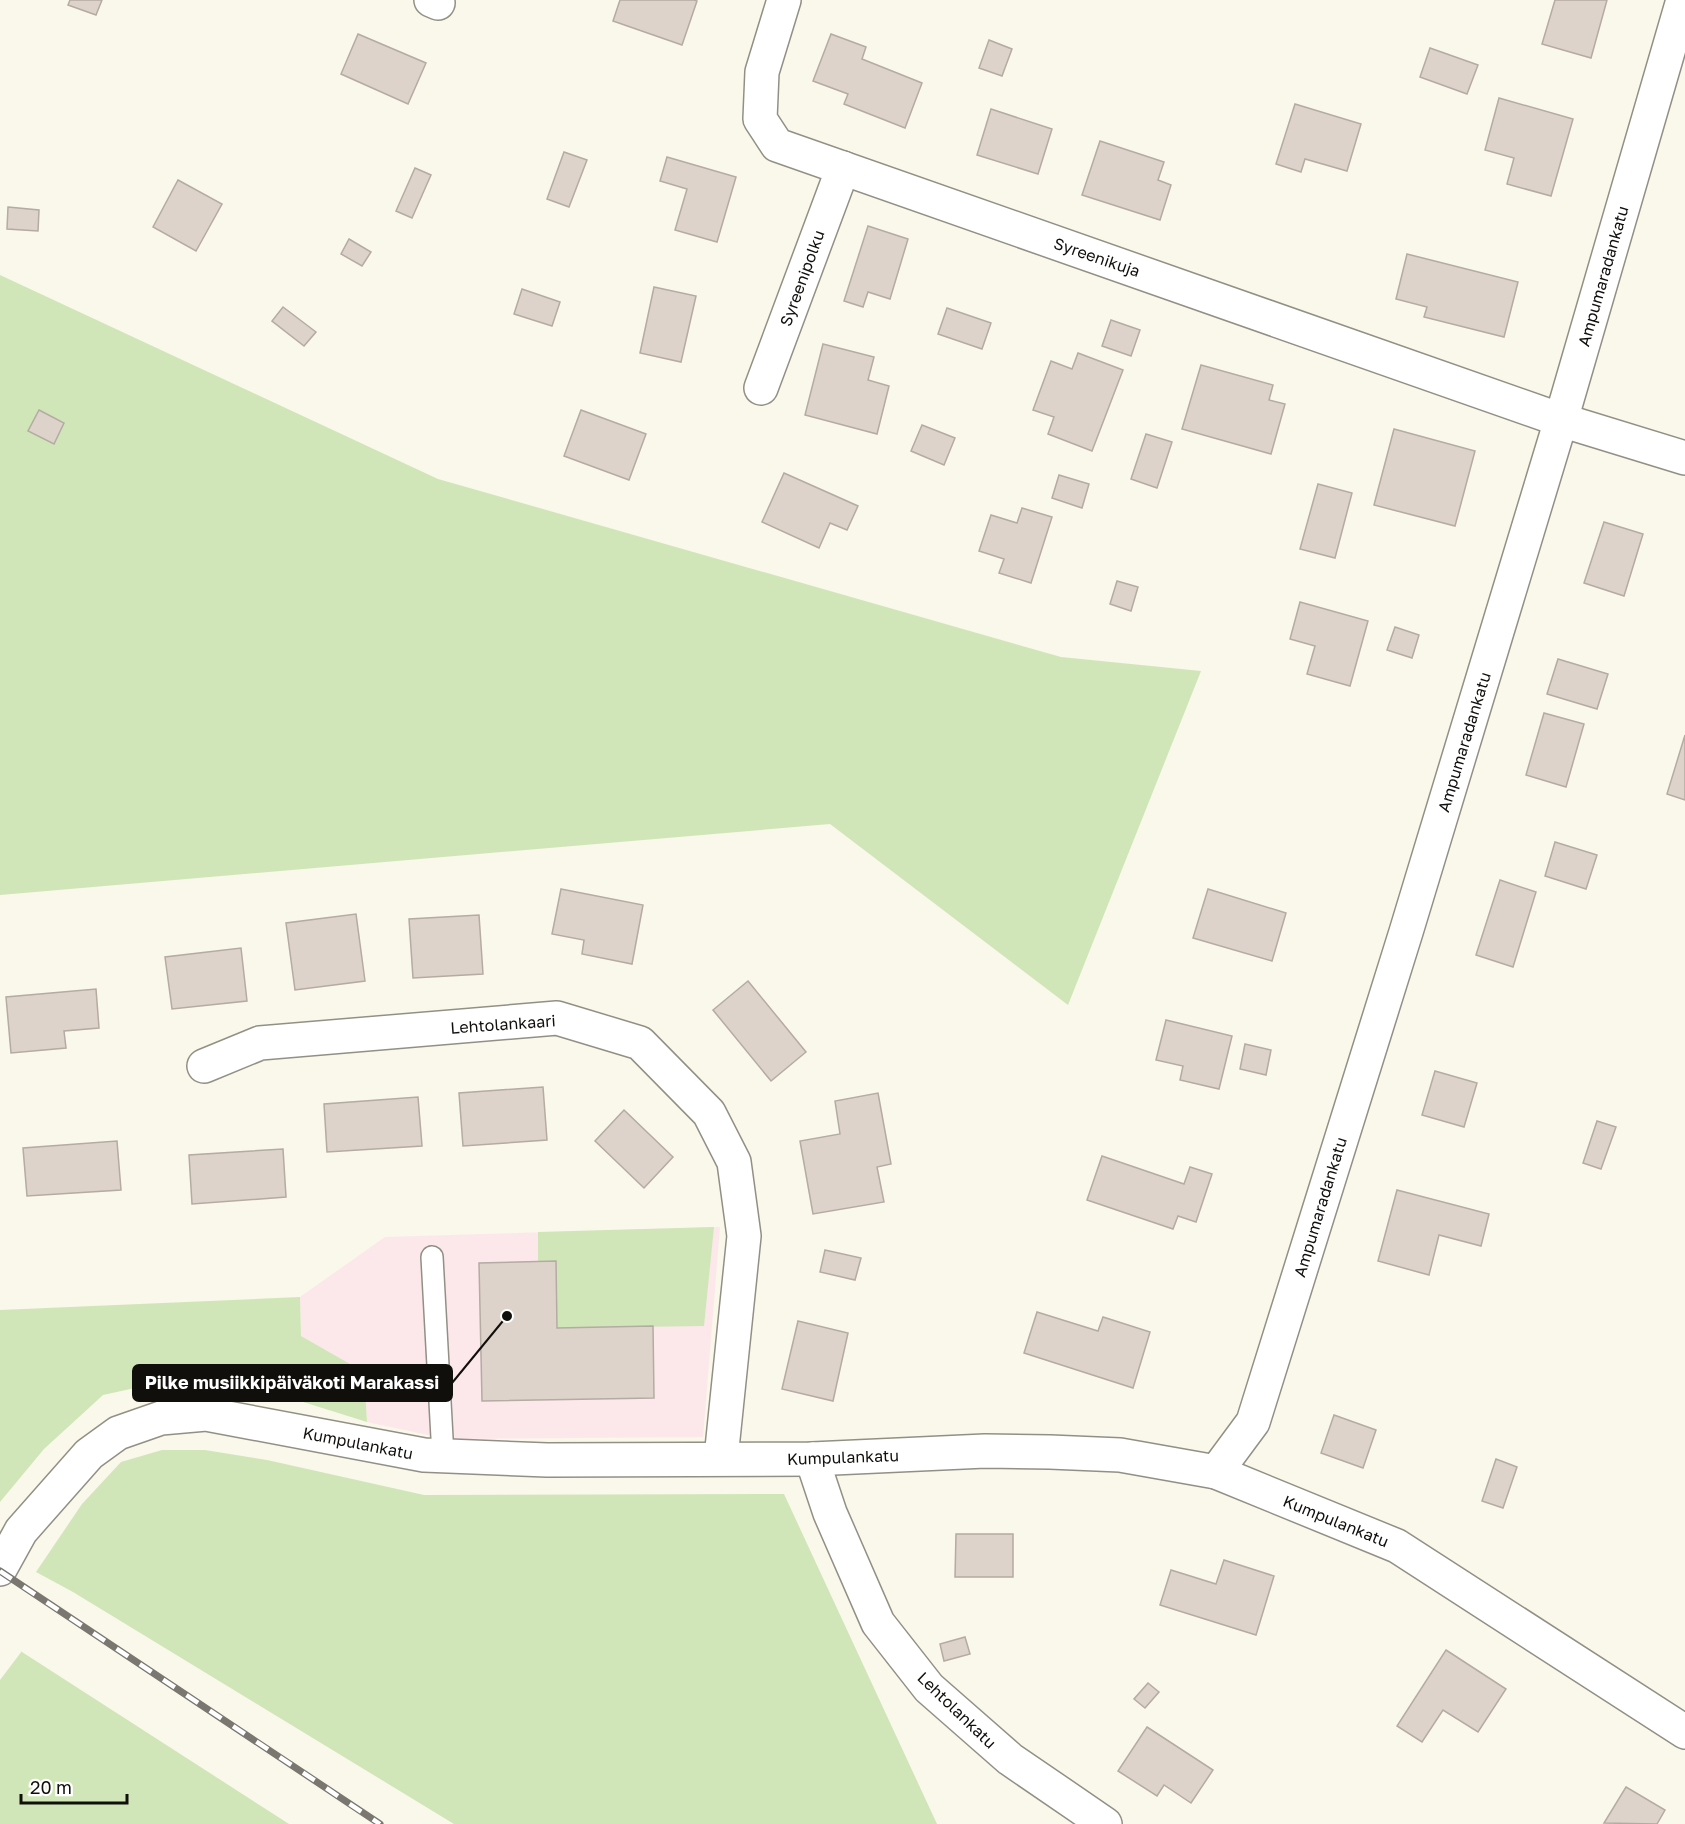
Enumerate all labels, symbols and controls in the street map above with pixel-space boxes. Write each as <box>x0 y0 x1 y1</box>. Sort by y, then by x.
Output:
street label: Ampumaradankatu <box>1573 203 1633 349</box>
street label: Syreenipolku <box>775 227 829 329</box>
street label: Syreenikuja <box>1051 233 1143 281</box>
street label: Ampumaradankatu <box>1433 670 1495 814</box>
street label: Lehtolankaari <box>450 1010 556 1038</box>
street label: Ampumaradankatu <box>1289 1135 1351 1279</box>
callout: Pilke musiikkipäiväkoti Marakassi <box>133 1365 452 1401</box>
text: Pilke musiikkipäiväkoti Marakassi <box>145 1371 439 1393</box>
street label: Kumpulankatu <box>301 1423 415 1463</box>
street label: Kumpulankatu <box>787 1445 899 1469</box>
street label: Kumpulankatu <box>1280 1491 1392 1551</box>
street label: Lehtolankatu <box>913 1667 1001 1753</box>
scale bar <box>21 1767 128 1805</box>
text: 20 m <box>30 1776 72 1798</box>

